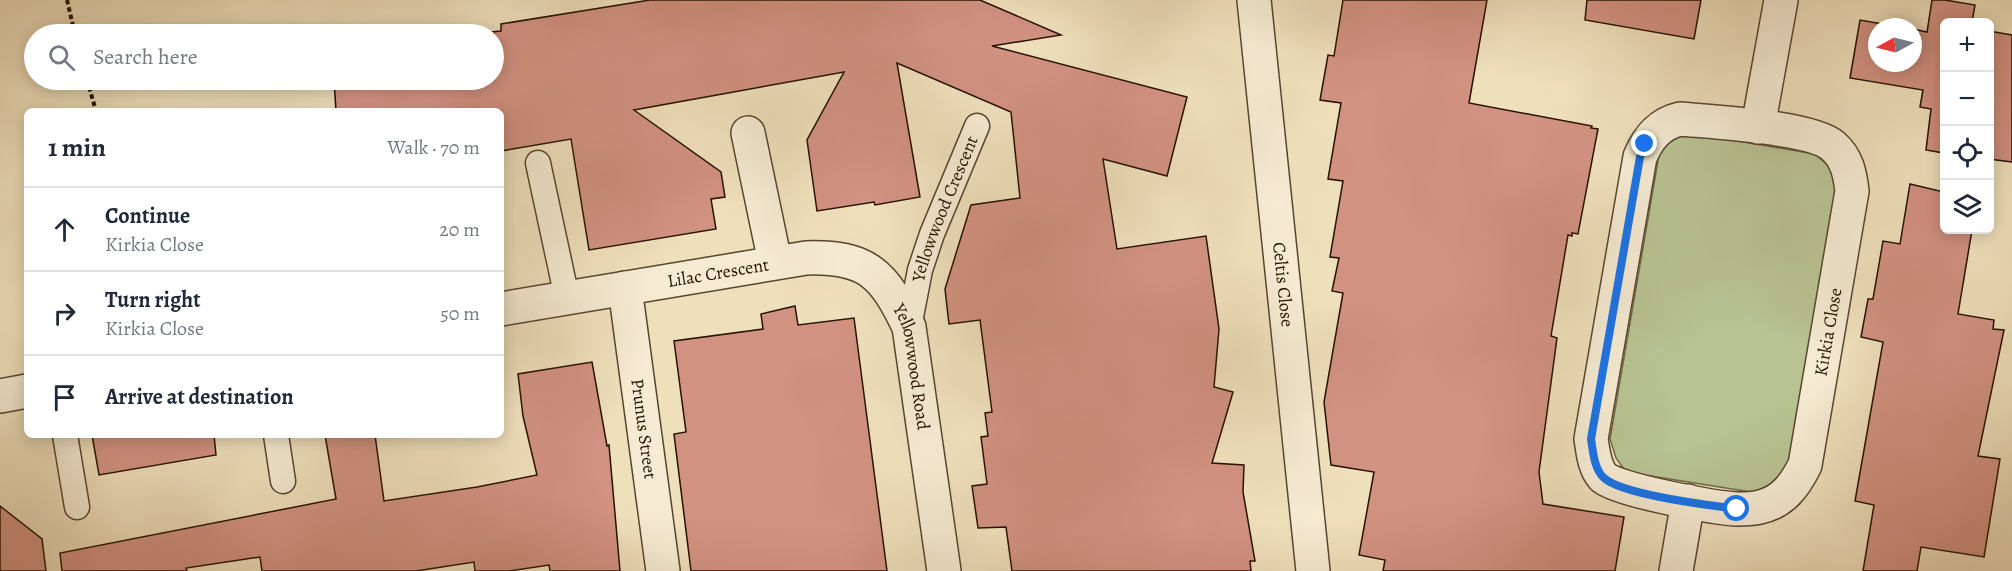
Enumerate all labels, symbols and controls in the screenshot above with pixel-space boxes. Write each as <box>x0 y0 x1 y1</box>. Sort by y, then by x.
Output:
north arrow <box>1868 18 1922 72</box>
map controls <box>1940 18 1994 234</box>
button: + <box>1940 18 1994 72</box>
search box <box>24 24 504 90</box>
icon: search <box>45 41 78 74</box>
text: Search here <box>93 42 198 72</box>
button: − <box>1940 72 1994 126</box>
button: locate <box>1940 126 1994 180</box>
text: 1 min <box>48 130 106 165</box>
route end <box>1631 130 1657 156</box>
street label: Yellowwood Crescent <box>906 132 984 285</box>
text: Walk · 70 m <box>387 134 480 161</box>
button: layers <box>1940 180 1994 234</box>
text: Continue <box>105 201 190 231</box>
icon: ahead <box>48 213 81 246</box>
text: 20 m <box>439 216 480 243</box>
text: Kirkia Close <box>105 231 204 258</box>
street label: Celtis Close <box>1267 241 1300 328</box>
street label: Lilac Crescent <box>665 252 771 293</box>
text: Turn right <box>105 285 201 315</box>
street label: Kirkia Close <box>1808 286 1848 378</box>
icon: right <box>48 297 81 330</box>
street label: Yellowwood Road <box>887 298 936 432</box>
text: 50 m <box>440 300 480 327</box>
text: Kirkia Close <box>105 315 204 342</box>
street label: Prunus Street <box>625 377 663 481</box>
icon: arrive <box>48 381 81 414</box>
text: Arrive at destination <box>105 382 294 412</box>
route start <box>1723 495 1749 521</box>

